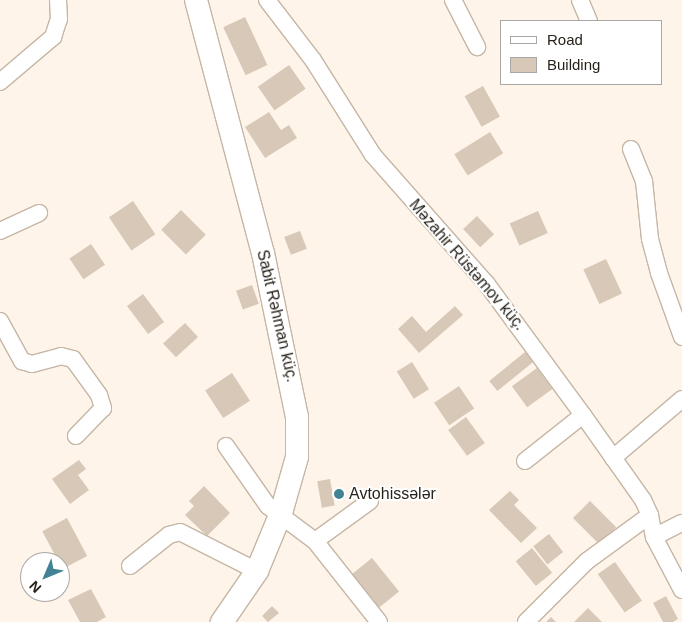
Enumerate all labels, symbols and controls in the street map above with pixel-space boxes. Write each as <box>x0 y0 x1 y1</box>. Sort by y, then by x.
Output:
legend <box>500 20 662 85</box>
text: Road <box>547 31 583 48</box>
text: Building <box>547 56 600 73</box>
street label: Məzahir Rüstəmov küç. <box>405 196 529 334</box>
street label: Sabit Rəhman küç. <box>252 248 302 384</box>
place label: Avtohissələr <box>349 484 436 504</box>
marker: Avtohissələr <box>333 488 345 500</box>
north arrow <box>20 552 70 602</box>
text: N <box>26 578 44 596</box>

